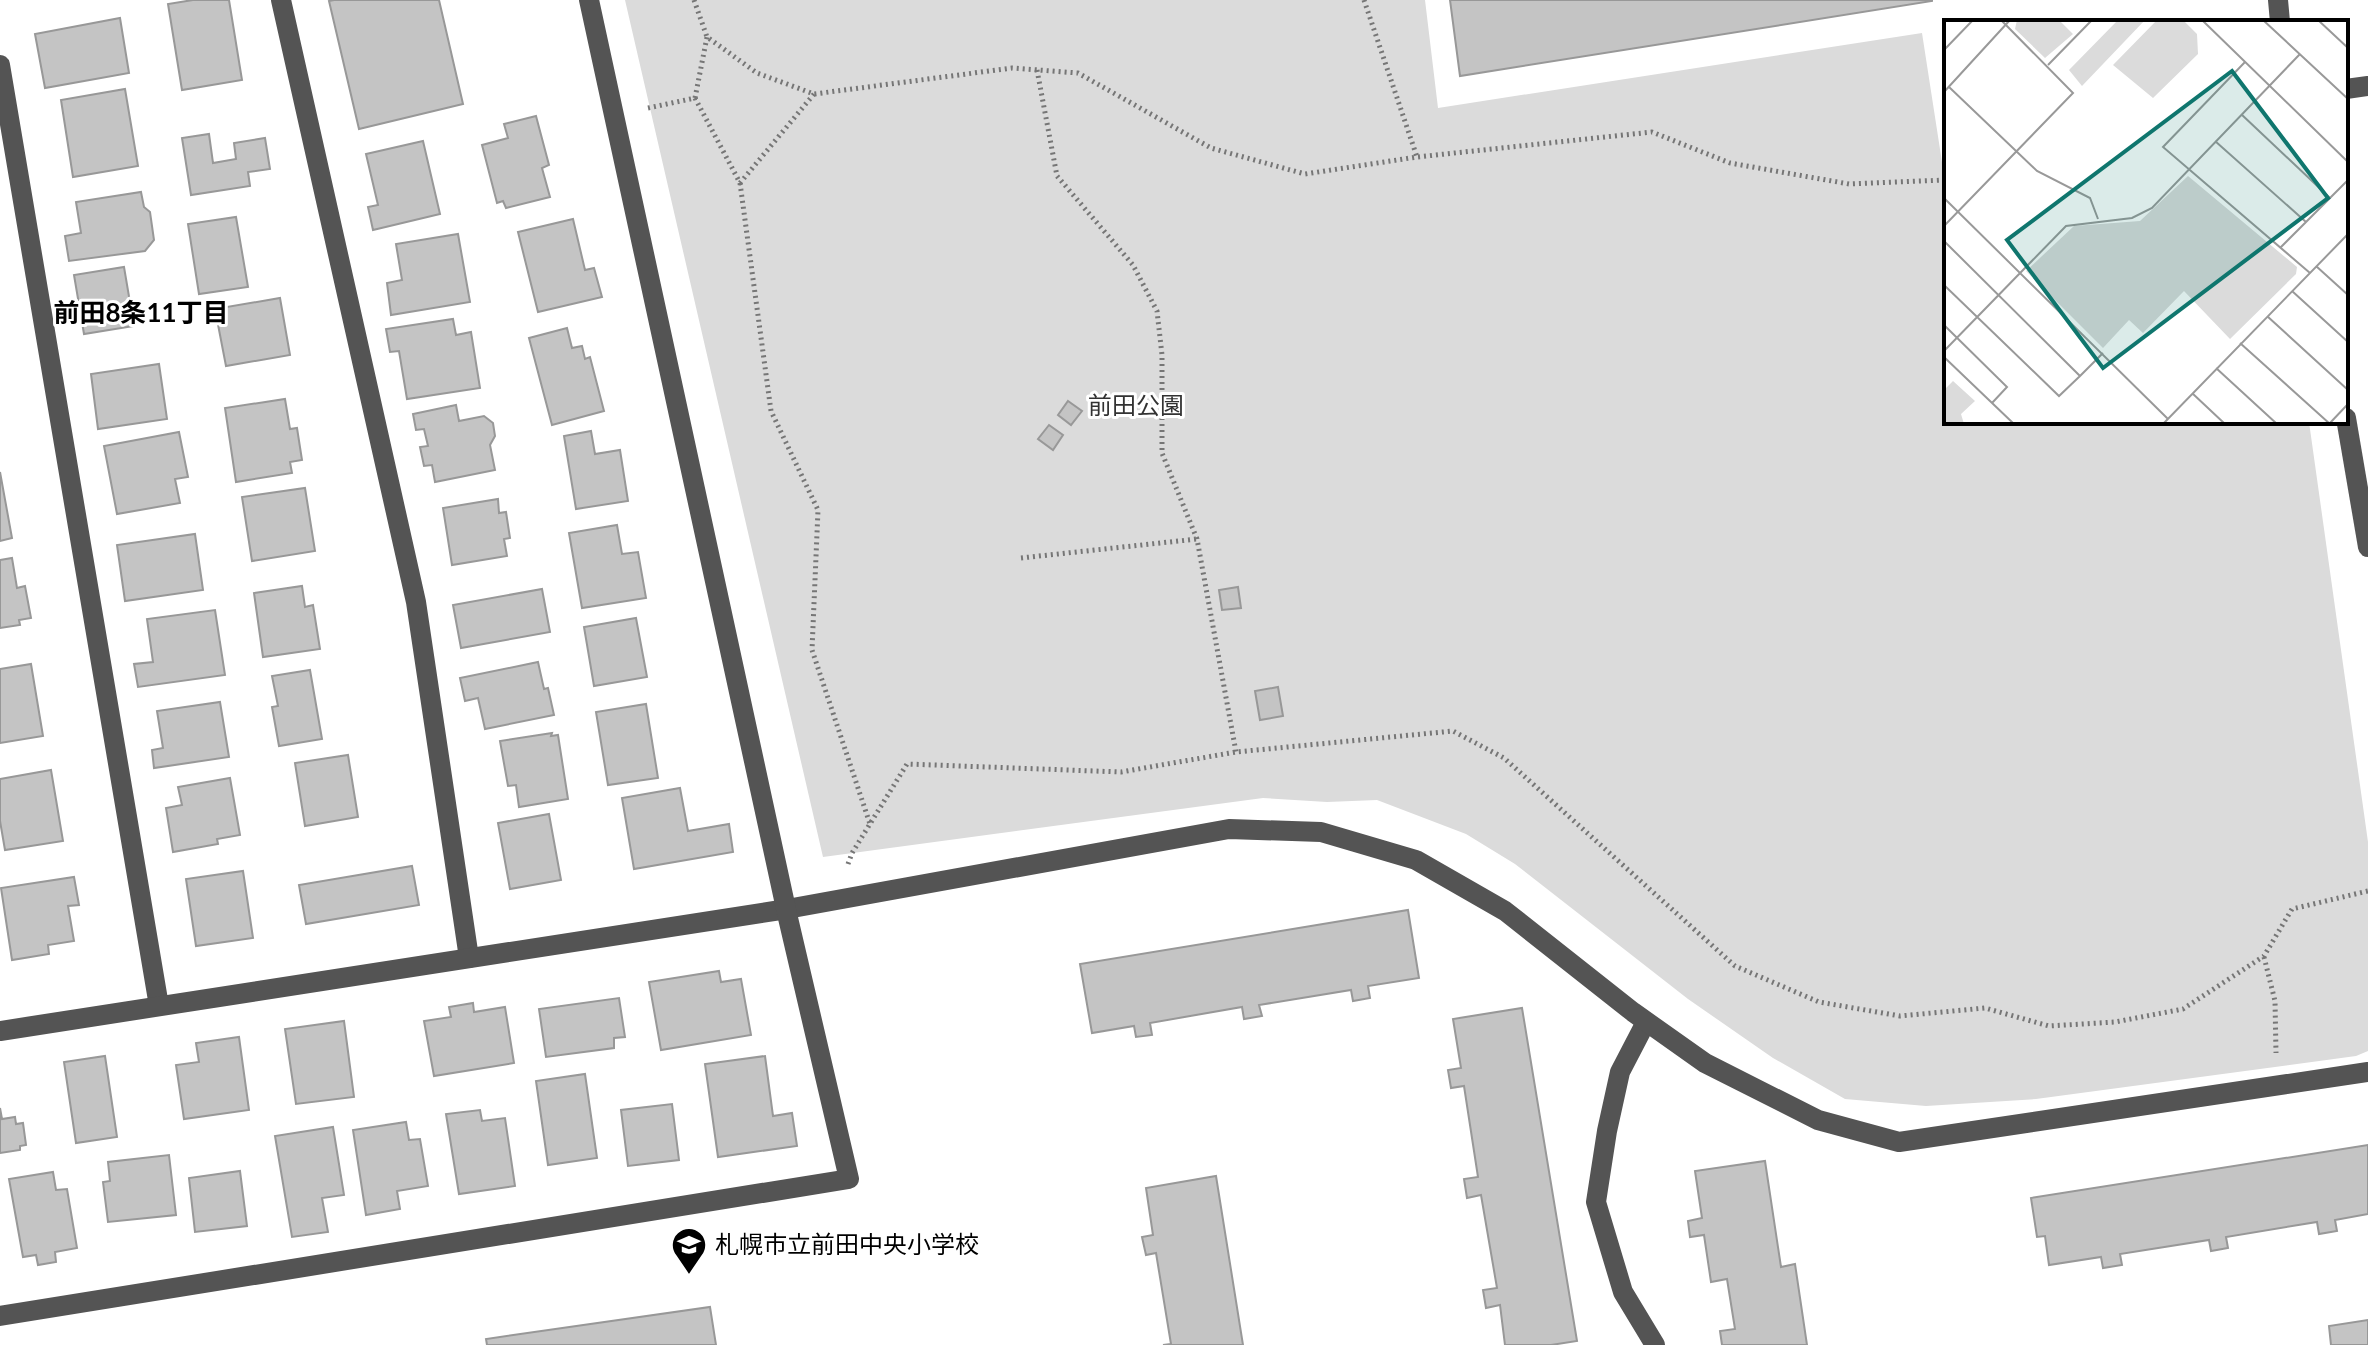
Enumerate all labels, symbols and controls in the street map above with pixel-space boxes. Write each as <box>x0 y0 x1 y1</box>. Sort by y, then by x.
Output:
inset map <box>1944 20 2348 424</box>
district label: 前田8条11丁目 <box>53 296 229 328</box>
park label: 前田公園 <box>1088 390 1184 419</box>
school or university icon: 札幌市立前田中央小学校 <box>670 1226 708 1276</box>
place label: 札幌市立前田中央小学校 <box>715 1229 979 1258</box>

